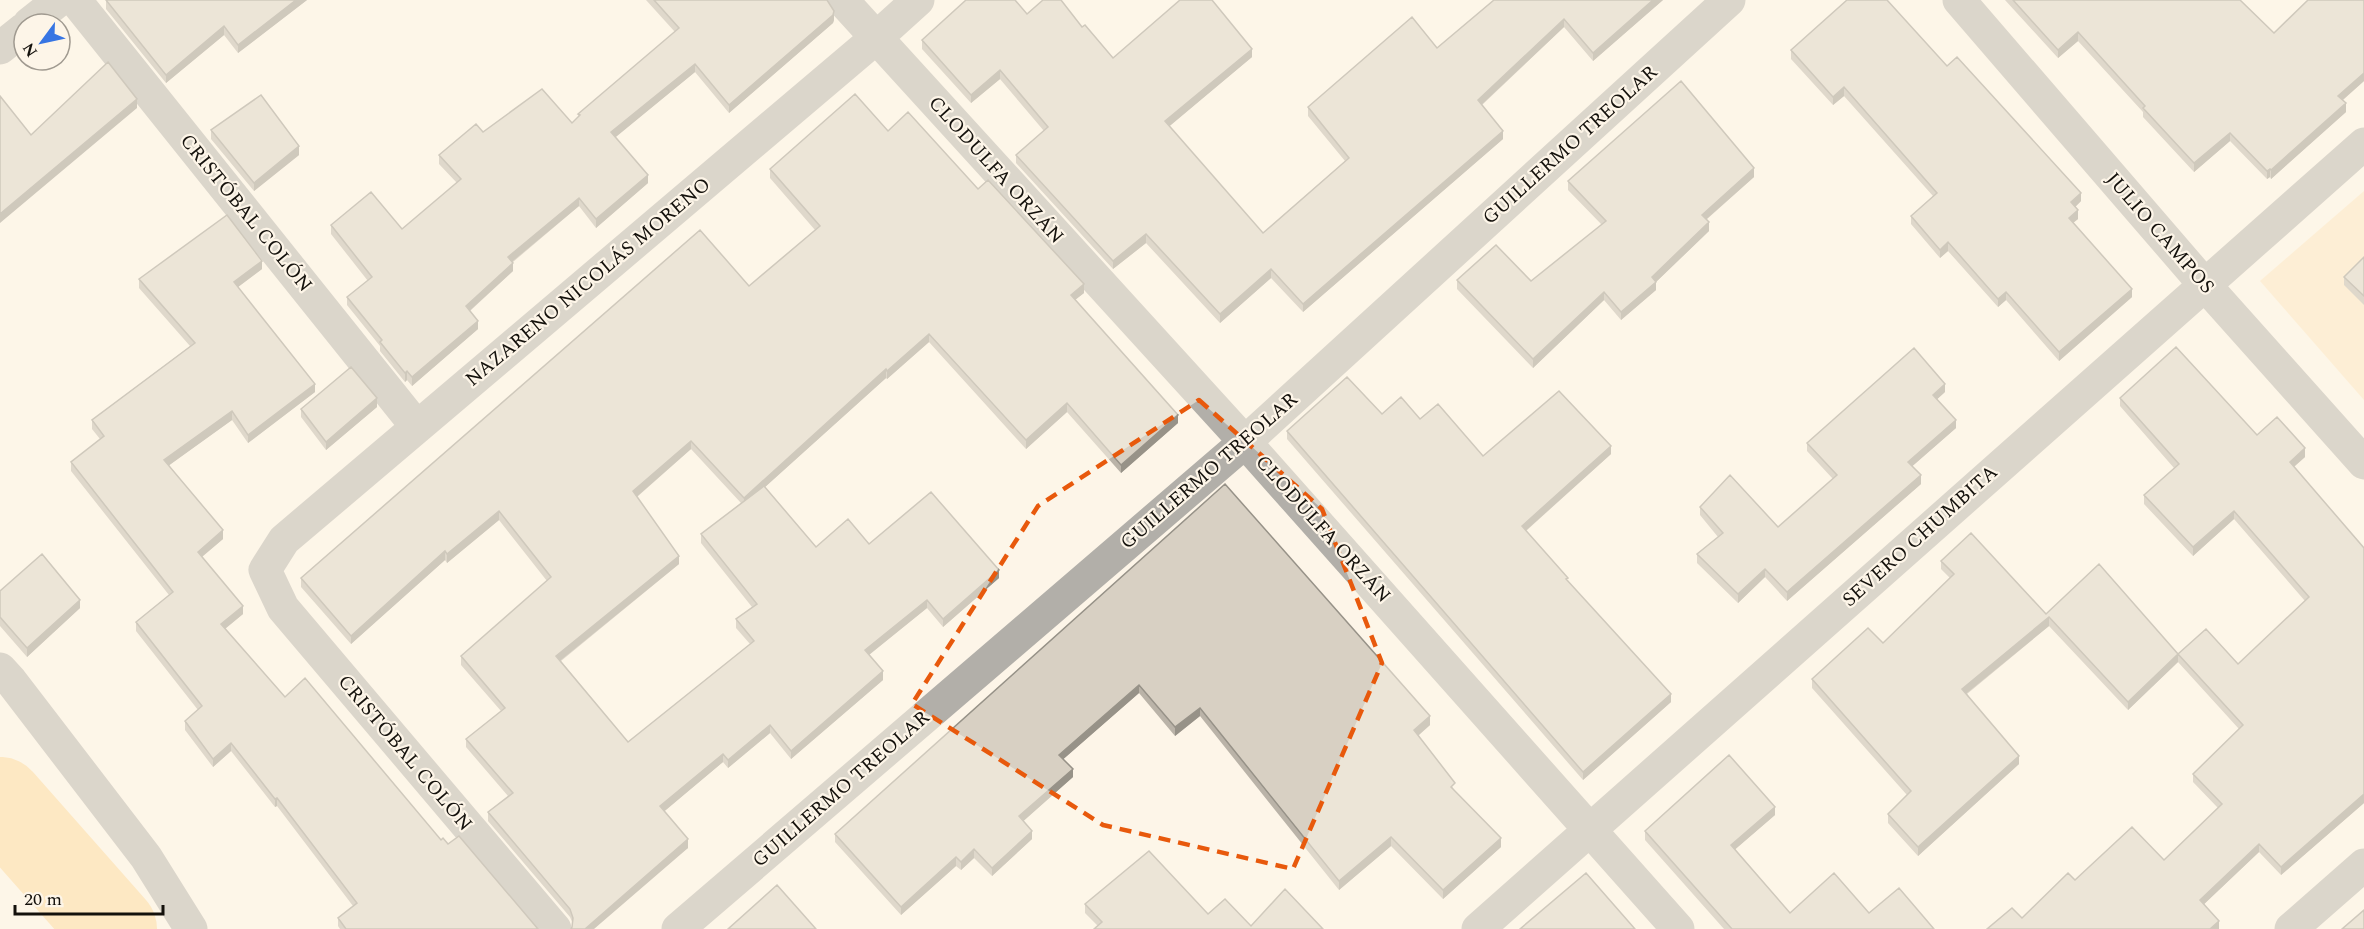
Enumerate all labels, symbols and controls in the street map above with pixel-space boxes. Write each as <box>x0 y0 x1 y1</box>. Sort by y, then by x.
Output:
north arrow <box>12 12 72 72</box>
text: N <box>17 38 44 62</box>
street label: GUILLERMO TREOLAR <box>1476 57 1665 232</box>
street label: CLODULFA ORZÁN <box>921 89 1071 251</box>
street label: CRISTÓBAL COLÓN <box>172 127 320 299</box>
street label: JULIO CAMPOS <box>2098 165 2222 301</box>
street label: NAZARENO NICOLÁS MORENO <box>459 170 717 394</box>
street label: GUILLERMO TREOLAR <box>1114 385 1305 557</box>
street label: CLODULFA ORZÁN <box>1248 448 1398 610</box>
street label: SEVERO CHUMBITA <box>1835 458 2005 614</box>
street label: CRISTÓBAL COLÓN <box>330 668 480 838</box>
street label: GUILLERMO TREOLAR <box>746 703 937 875</box>
scale bar <box>15 878 164 916</box>
text: 20 m <box>24 886 62 913</box>

